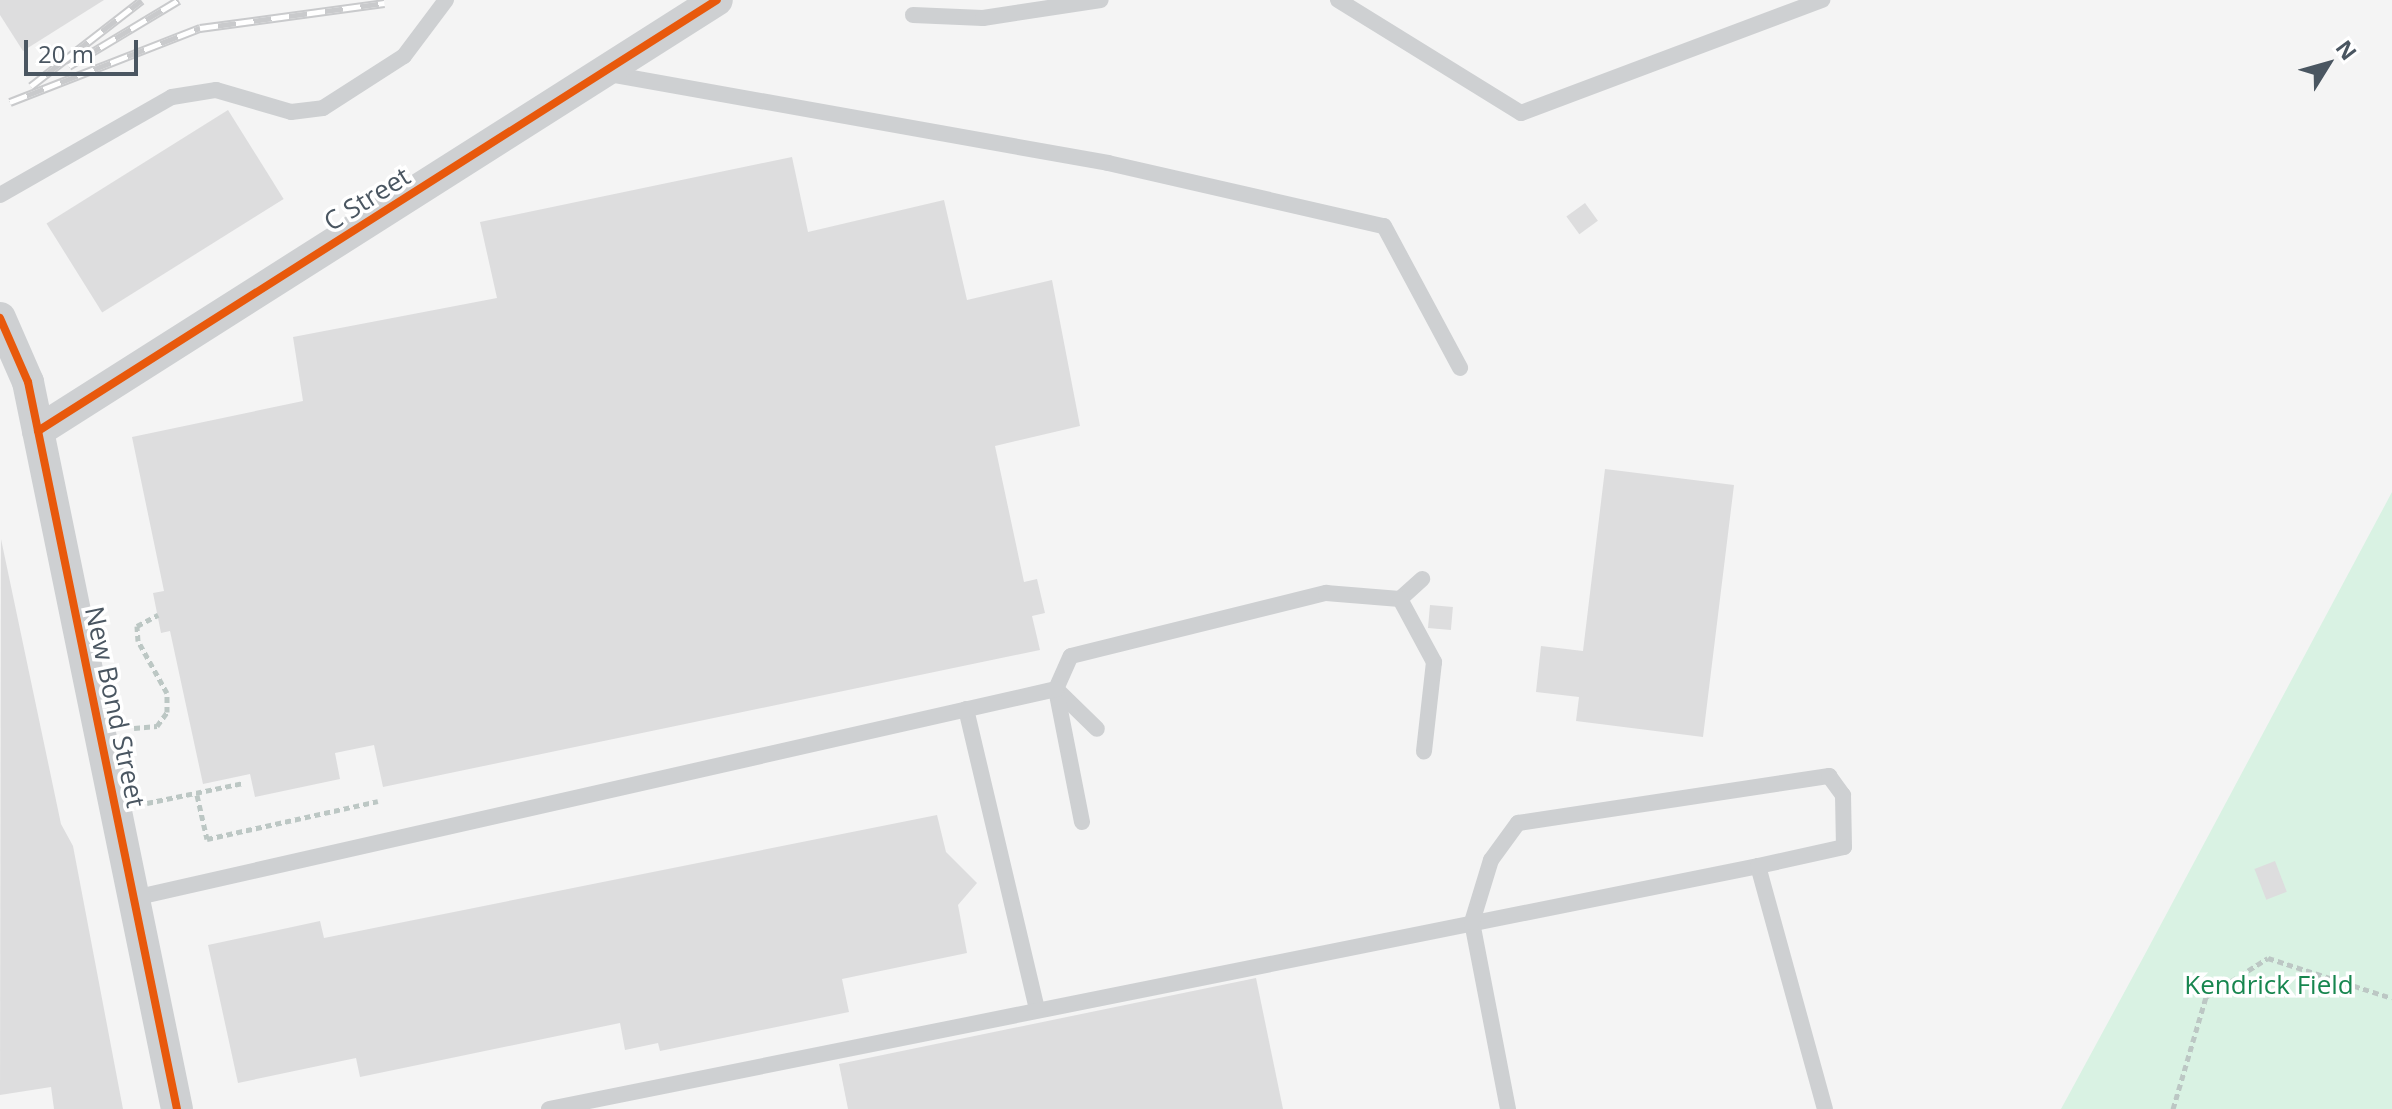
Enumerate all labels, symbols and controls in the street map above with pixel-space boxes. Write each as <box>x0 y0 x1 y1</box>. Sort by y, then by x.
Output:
scale bar <box>28 24 142 74</box>
north arrow <box>2288 24 2368 104</box>
text: N <box>2330 33 2365 66</box>
text: 20 m <box>38 37 94 70</box>
street label: C Street <box>318 160 416 238</box>
street label: New Bond Street <box>78 604 152 810</box>
park label: Kendrick Field <box>2184 969 2354 1001</box>

